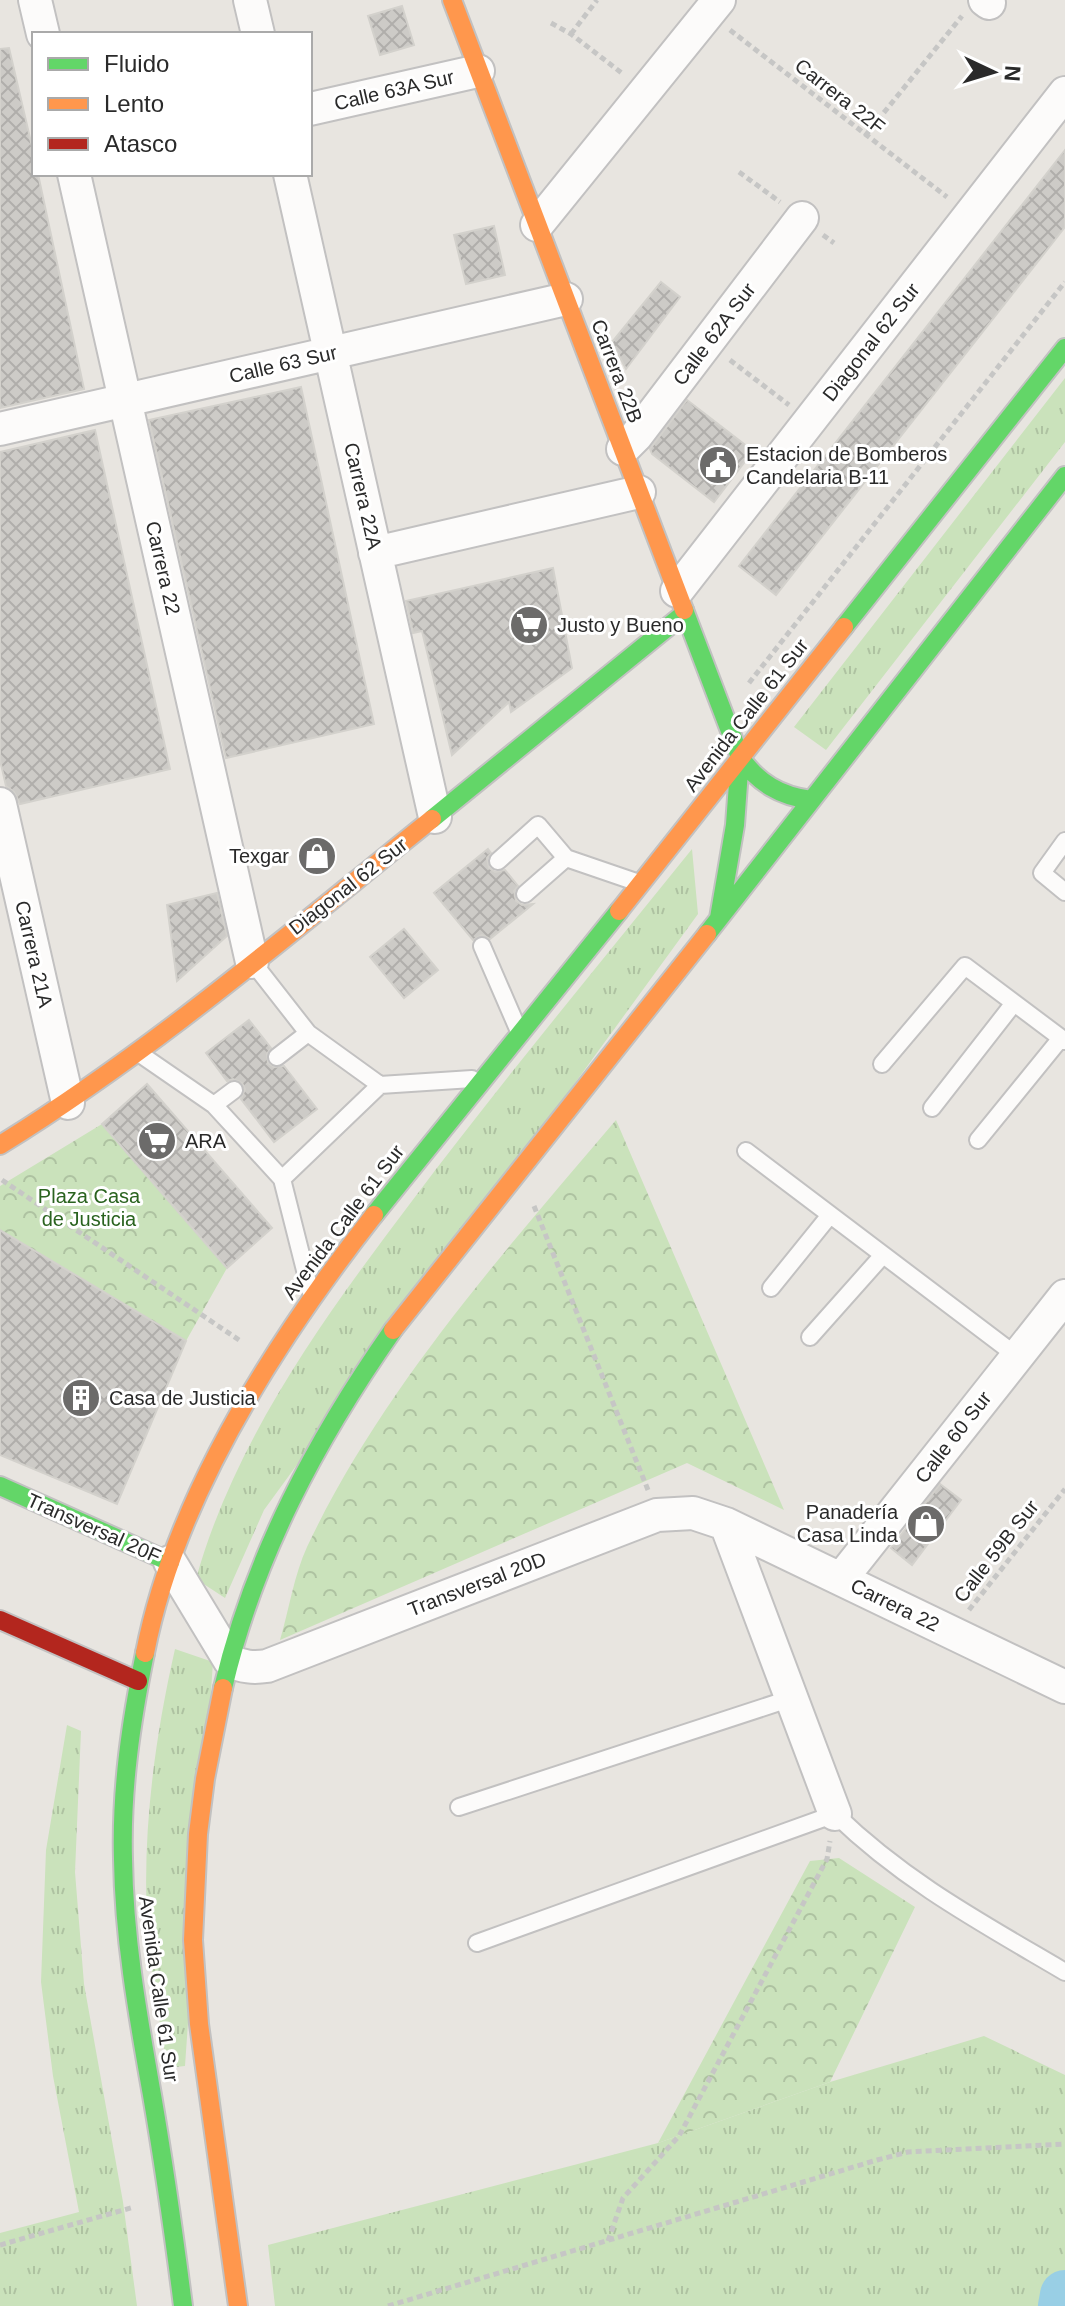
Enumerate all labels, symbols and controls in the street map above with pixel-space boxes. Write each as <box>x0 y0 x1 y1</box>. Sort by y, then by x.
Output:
legend <box>32 32 312 176</box>
north arrow <box>953 32 1033 112</box>
text: Fluido <box>104 50 169 77</box>
street label: Carrera 22F <box>791 54 889 138</box>
street label: Calle 63A Sur <box>332 65 456 114</box>
text: N <box>999 65 1025 82</box>
text: Lento <box>104 90 164 117</box>
text: Atasco <box>104 130 177 157</box>
street label: Calle 62A Sur <box>668 278 760 389</box>
street label: Diagonal 62 Sur <box>818 278 924 405</box>
street label: Carrera 22B <box>587 316 647 426</box>
street label: Calle 63 Sur <box>227 341 339 387</box>
street label: Carrera 22A <box>340 440 386 552</box>
place label: Estacion de Bomberos Candelaria B-11 <box>746 443 947 488</box>
public building icon: Estacion de Bomberos Candelaria B-11 <box>697 444 739 486</box>
street label: Carrera 22 <box>142 519 184 617</box>
supermarket icon: Justo y Bueno <box>508 604 550 646</box>
place label: Justo y Bueno <box>557 614 684 636</box>
street label: Avenida Calle 61 Sur <box>680 634 813 796</box>
street label: Diagonal 62 Sur <box>285 833 412 939</box>
shop icon: Texgar <box>296 835 338 877</box>
place label: Texgar <box>229 845 289 867</box>
street label: Carrera 21A <box>11 898 57 1010</box>
supermarket icon: ARA <box>136 1120 178 1162</box>
place label: ARA <box>185 1130 227 1152</box>
street label: Avenida Calle 61 Sur <box>278 1140 408 1304</box>
park label: Plaza Casa de Justicia <box>38 1185 141 1230</box>
building icon: Casa de Justicia <box>60 1377 102 1419</box>
place label: Casa de Justicia <box>109 1387 257 1409</box>
street label: Calle 60 Sur <box>910 1387 996 1487</box>
street label: Transversal 20F <box>24 1489 164 1567</box>
street label: Calle 59B Sur <box>949 1495 1043 1606</box>
place label: Panadería Casa Linda <box>797 1501 899 1546</box>
shop icon: Panadería Casa Linda <box>905 1503 947 1545</box>
street label: Transversal 20D <box>405 1548 549 1620</box>
street label: Carrera 22 <box>847 1574 943 1636</box>
street label: Avenida Calle 61 Sur <box>135 1895 183 2084</box>

